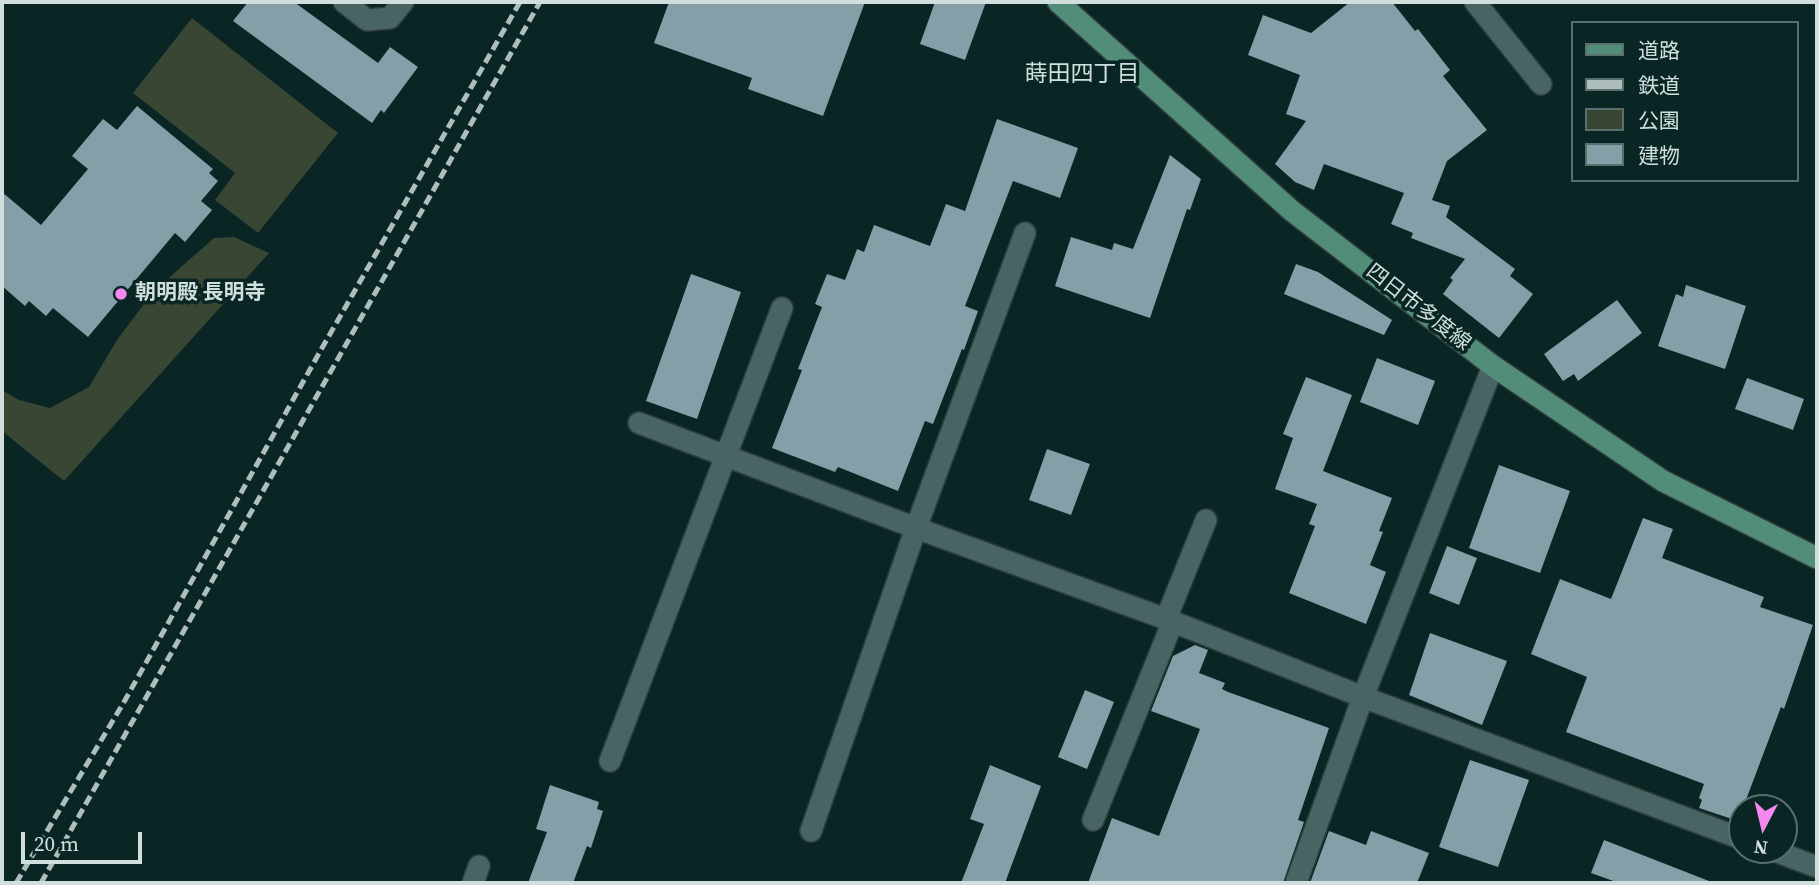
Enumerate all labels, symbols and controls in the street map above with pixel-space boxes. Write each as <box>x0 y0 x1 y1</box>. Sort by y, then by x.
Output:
legend <box>1570 21 1798 182</box>
text: 道路 <box>1638 36 1680 65</box>
district label: 蒔田四丁目 <box>1025 61 1139 89</box>
text: 鉄道 <box>1638 71 1680 100</box>
text: 公園 <box>1638 106 1680 135</box>
text: 建物 <box>1638 141 1680 170</box>
street label: 四日市多度線 <box>1361 259 1475 357</box>
place label: 朝明殿 長明寺 <box>135 281 265 307</box>
marker: 朝明殿 長明寺 <box>113 286 129 302</box>
north arrow <box>1728 794 1798 864</box>
scale bar <box>24 818 145 862</box>
text: 20 m <box>34 829 79 858</box>
text: N <box>1752 834 1769 862</box>

